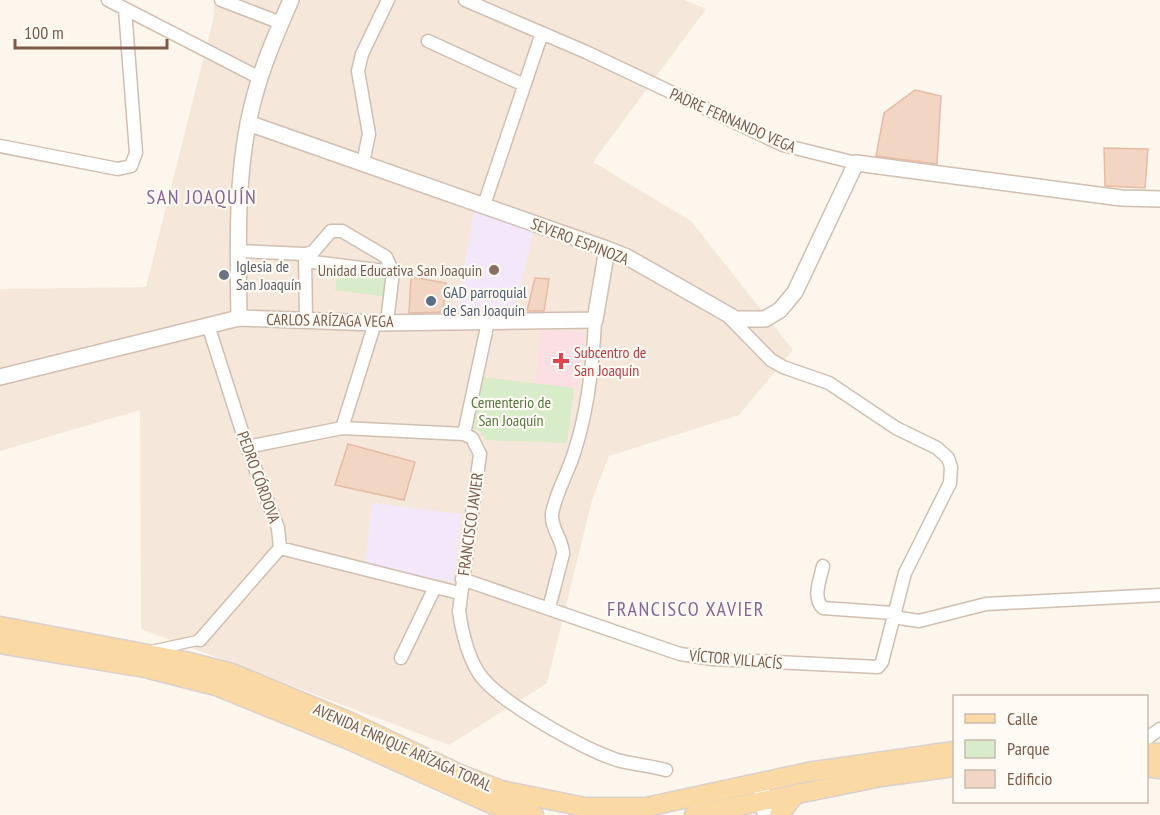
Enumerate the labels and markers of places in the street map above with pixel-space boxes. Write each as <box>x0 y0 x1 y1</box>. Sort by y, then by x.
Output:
place label: Iglesia de San Joaquín <box>236 256 301 294</box>
place label: Unidad Educativa San Joaquin <box>318 260 482 280</box>
marker: Unidad Educativa San Joaquin <box>487 263 501 277</box>
marker: Iglesia de San Joaquín <box>217 268 231 282</box>
place label: GAD parroquial de San Joaquín <box>443 282 527 320</box>
marker: GAD parroquial de San Joaquín <box>424 294 438 308</box>
place label: Subcentro de San Joaquín <box>574 342 646 380</box>
marker: Subcentro de San Joaquín <box>552 352 570 370</box>

